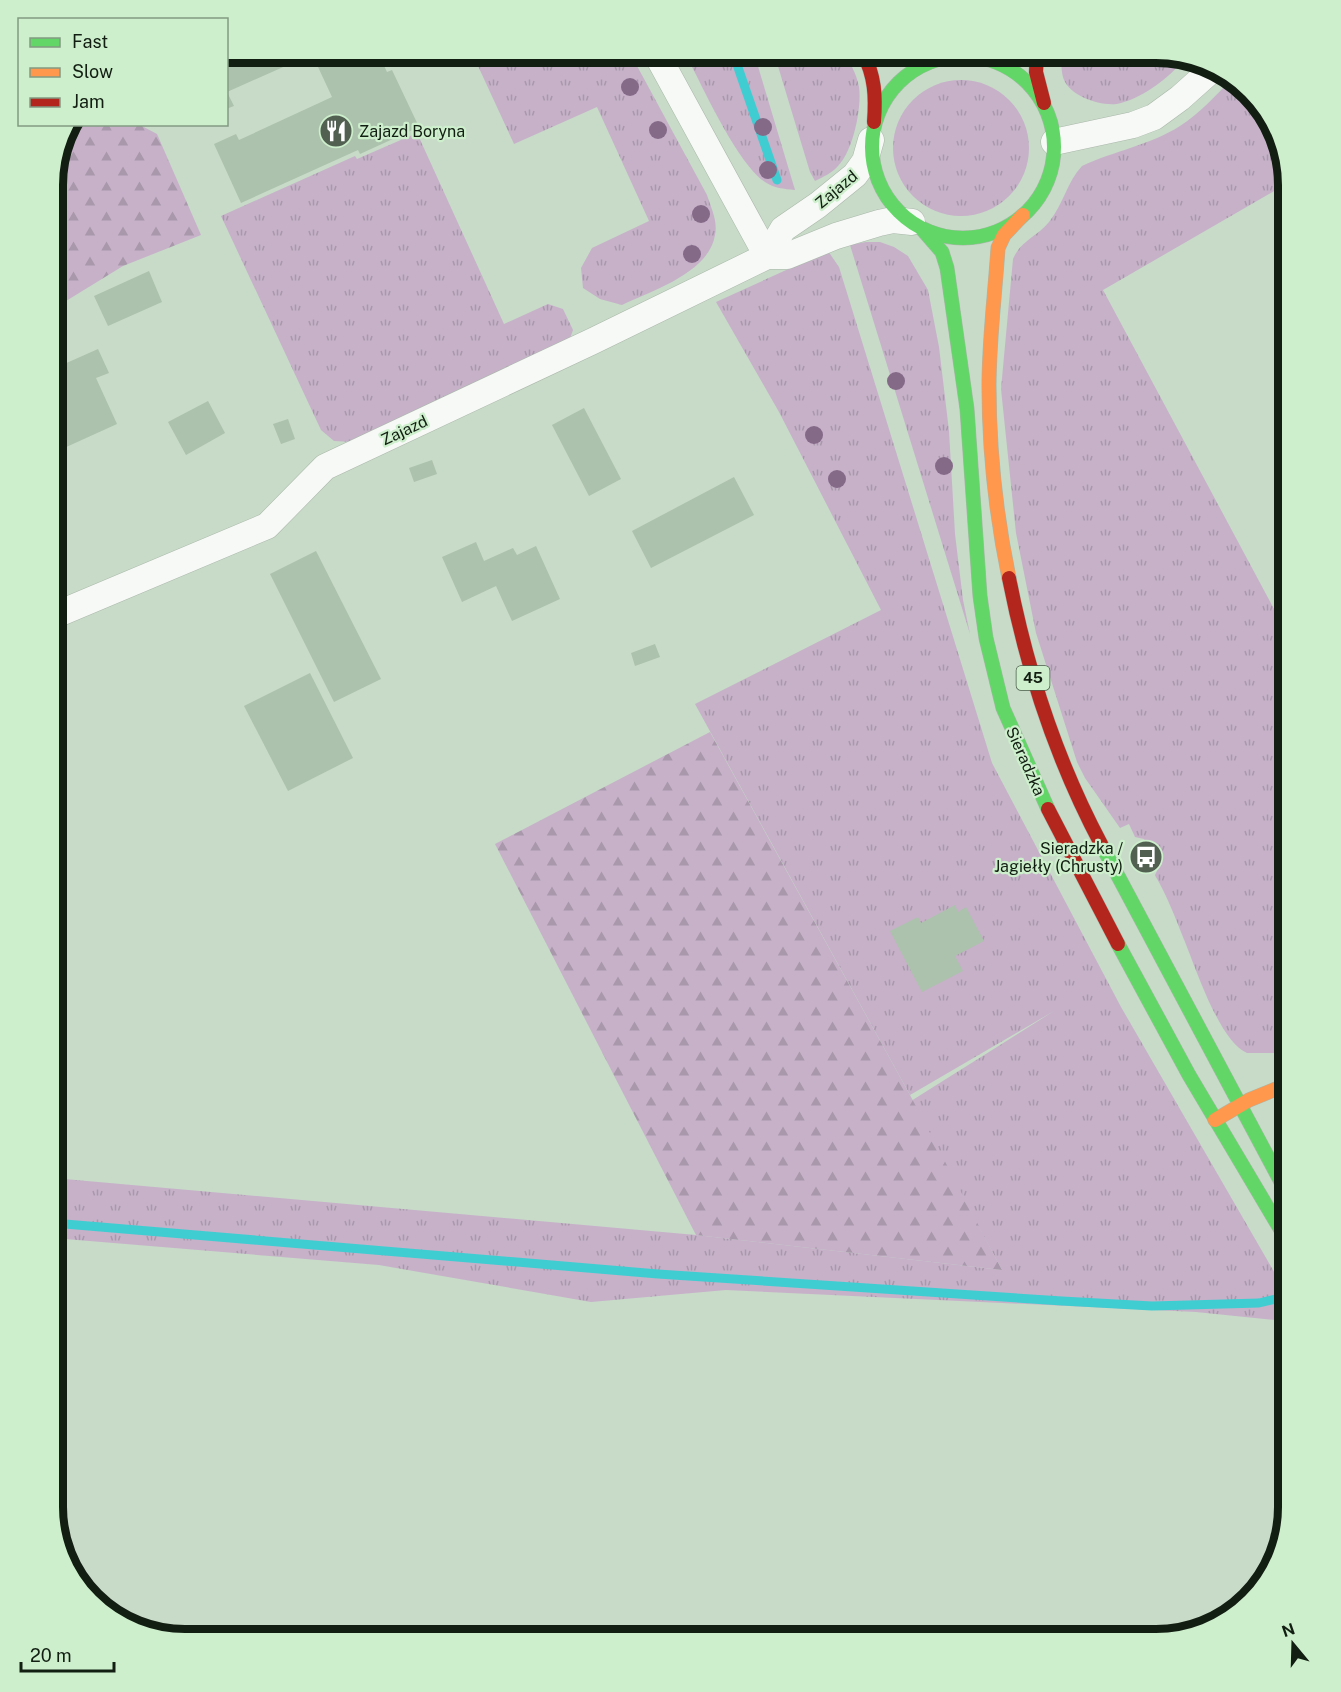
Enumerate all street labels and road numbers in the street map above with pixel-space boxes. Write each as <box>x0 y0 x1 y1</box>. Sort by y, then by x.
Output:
street label: Zajazd <box>811 166 861 213</box>
street label: Zajazd <box>378 411 431 449</box>
road number: 45 <box>1016 666 1050 690</box>
street label: Sieradzka <box>1002 724 1049 799</box>

